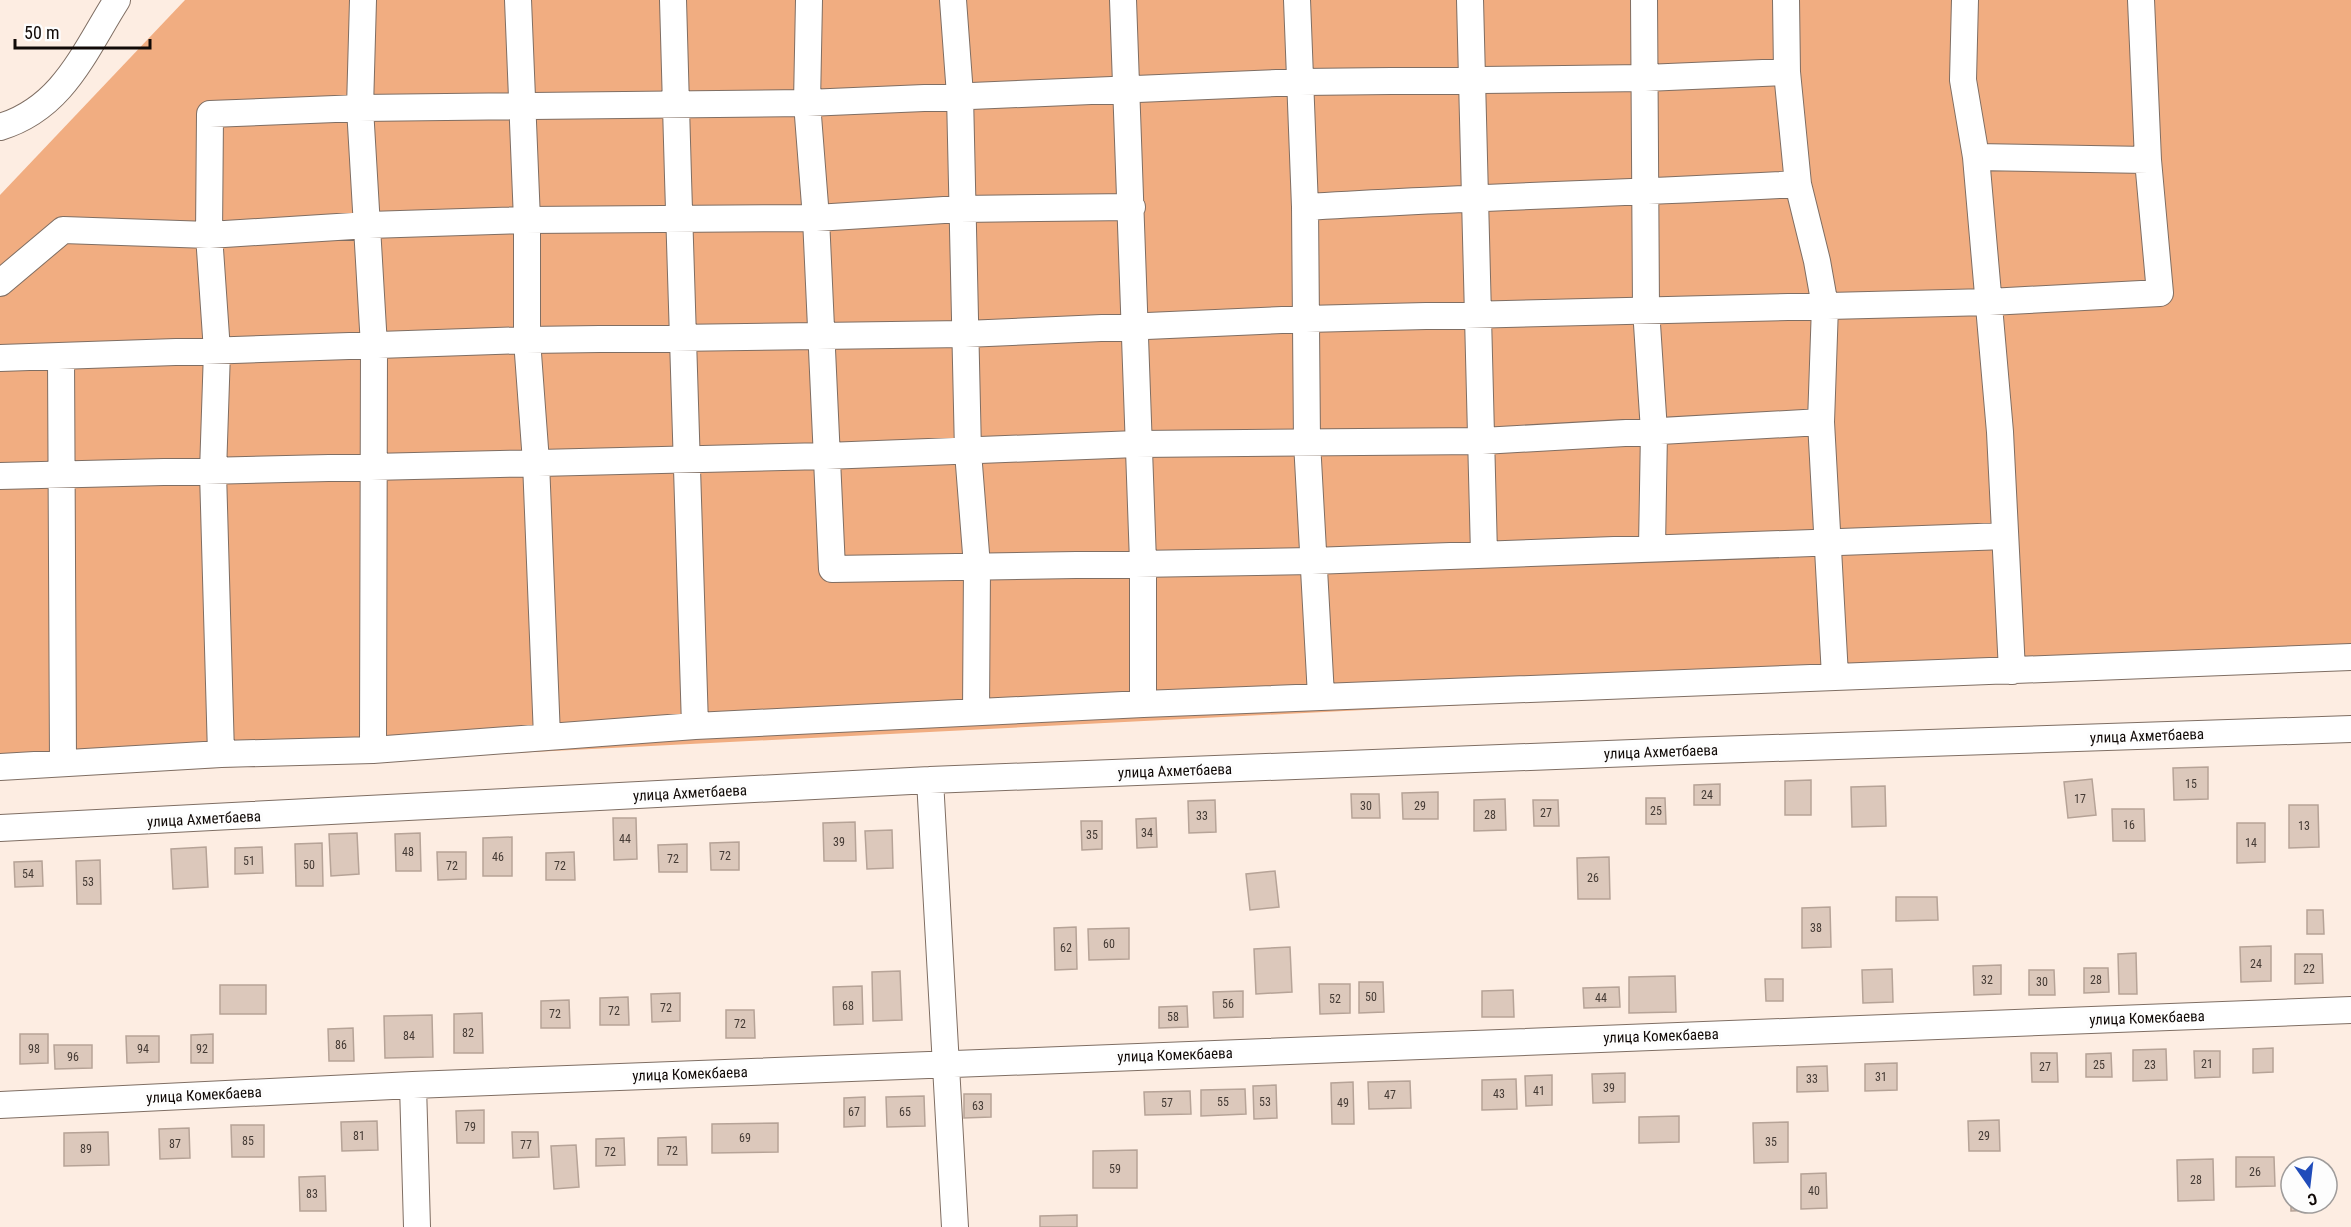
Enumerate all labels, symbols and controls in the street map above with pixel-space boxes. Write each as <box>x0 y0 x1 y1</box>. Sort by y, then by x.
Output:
scale bar <box>15 12 150 50</box>
text: 50 m <box>24 22 59 43</box>
street label: улица Ахметбаева <box>2090 725 2204 747</box>
street label: улица Ахметбаева <box>1604 741 1718 763</box>
street label: улица Ахметбаева <box>1118 760 1232 782</box>
house number: 15 <box>2185 777 2197 791</box>
street label: улица Ахметбаева <box>632 781 748 805</box>
house number: 24 <box>1701 788 1713 802</box>
house number: 17 <box>2074 792 2086 806</box>
house number: 30 <box>1360 799 1372 813</box>
house number: 29 <box>1414 799 1426 813</box>
house number: 25 <box>1650 804 1662 818</box>
house number: 27 <box>1540 806 1552 820</box>
street label: улица Ахметбаева <box>146 807 262 831</box>
house number: 28 <box>1484 808 1496 822</box>
house number: 33 <box>1196 809 1208 823</box>
house number: 16 <box>2123 818 2135 832</box>
house number: 13 <box>2298 819 2310 833</box>
house number: 34 <box>1141 826 1153 840</box>
house number: 35 <box>1086 828 1098 842</box>
house number: 44 <box>619 832 631 846</box>
house number: 39 <box>833 835 845 849</box>
house number: 14 <box>2245 836 2257 850</box>
house number: 48 <box>402 845 414 859</box>
house number: 72 <box>719 849 731 863</box>
house number: 46 <box>492 850 504 864</box>
house number: 72 <box>667 852 679 866</box>
house number: 51 <box>243 854 255 868</box>
house number: 50 <box>303 858 315 872</box>
house number: 72 <box>446 859 458 873</box>
house number: 72 <box>554 859 566 873</box>
house number: 54 <box>22 867 34 881</box>
house number: 26 <box>1587 871 1599 885</box>
house number: 53 <box>82 875 94 889</box>
house number: 38 <box>1810 921 1822 935</box>
house number: 60 <box>1103 937 1115 951</box>
house number: 62 <box>1060 941 1072 955</box>
house number: 24 <box>2250 957 2262 971</box>
house number: 22 <box>2303 962 2315 976</box>
house number: 32 <box>1981 973 1993 987</box>
house number: 28 <box>2090 973 2102 987</box>
house number: 30 <box>2036 975 2048 989</box>
house number: 50 <box>1365 990 1377 1004</box>
house number: 44 <box>1595 991 1607 1005</box>
house number: 52 <box>1329 992 1341 1006</box>
house number: 56 <box>1222 997 1234 1011</box>
house number: 68 <box>842 999 854 1013</box>
house number: 72 <box>660 1001 672 1015</box>
house number: 72 <box>608 1004 620 1018</box>
house number: 72 <box>549 1007 561 1021</box>
street label: улица Комекбаева <box>2089 1007 2205 1029</box>
house number: 58 <box>1167 1010 1179 1024</box>
house number: 72 <box>734 1017 746 1031</box>
street label: улица Комекбаева <box>1603 1025 1719 1047</box>
house number: 82 <box>462 1026 474 1040</box>
house number: 84 <box>403 1029 415 1043</box>
house number: 86 <box>335 1038 347 1052</box>
house number: 98 <box>28 1042 40 1056</box>
house number: 94 <box>137 1042 149 1056</box>
house number: 92 <box>196 1042 208 1056</box>
street label: улица Комекбаева <box>1117 1044 1233 1066</box>
house number: 96 <box>67 1050 79 1064</box>
house number: 21 <box>2201 1057 2213 1071</box>
house number: 25 <box>2093 1058 2105 1072</box>
house number: 23 <box>2144 1058 2156 1072</box>
house number: 27 <box>2039 1060 2051 1074</box>
street label: улица Комекбаева <box>632 1063 748 1085</box>
house number: 31 <box>1875 1070 1887 1084</box>
house number: 33 <box>1806 1072 1818 1086</box>
house number: 39 <box>1603 1081 1615 1095</box>
street label: улица Комекбаева <box>146 1083 262 1107</box>
house number: 41 <box>1533 1084 1545 1098</box>
house number: 43 <box>1493 1087 1505 1101</box>
house number: 47 <box>1384 1088 1396 1102</box>
house number: 55 <box>1217 1095 1229 1109</box>
house number: 53 <box>1259 1095 1271 1109</box>
house number: 57 <box>1161 1096 1173 1110</box>
house number: 49 <box>1337 1096 1349 1110</box>
house number: 63 <box>972 1099 984 1113</box>
house number: 67 <box>848 1105 860 1119</box>
house number: 65 <box>899 1105 911 1119</box>
house number: 79 <box>464 1120 476 1134</box>
house number: 81 <box>353 1129 365 1143</box>
house number: 29 <box>1978 1129 1990 1143</box>
house number: 69 <box>739 1131 751 1145</box>
house number: 85 <box>242 1134 254 1148</box>
house number: 35 <box>1765 1135 1777 1149</box>
house number: 87 <box>169 1137 181 1151</box>
house number: 77 <box>520 1138 532 1152</box>
house number: 89 <box>80 1142 92 1156</box>
house number: 72 <box>666 1144 678 1158</box>
house number: 72 <box>604 1145 616 1159</box>
north arrow <box>2279 1155 2339 1215</box>
house number: 59 <box>1109 1162 1121 1176</box>
house number: 26 <box>2249 1165 2261 1179</box>
house number: 28 <box>2190 1173 2202 1187</box>
house number: 40 <box>1808 1184 1820 1198</box>
house number: 83 <box>306 1187 318 1201</box>
text: С <box>2306 1189 2319 1209</box>

